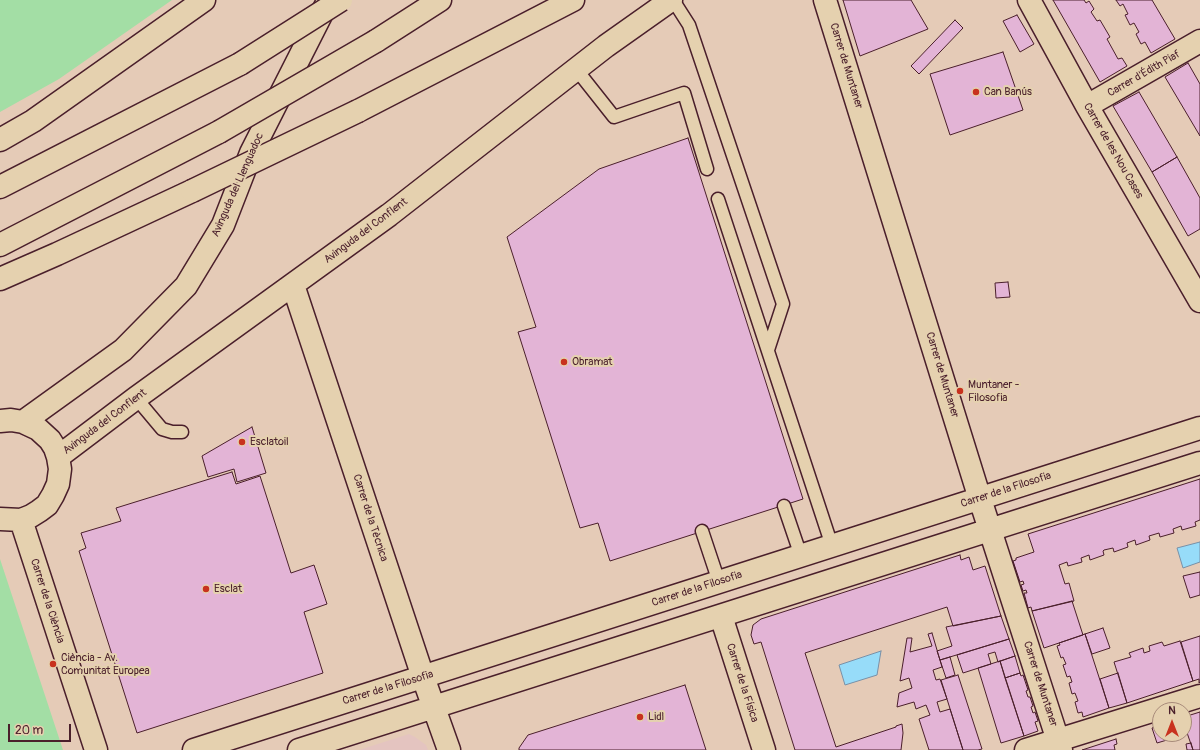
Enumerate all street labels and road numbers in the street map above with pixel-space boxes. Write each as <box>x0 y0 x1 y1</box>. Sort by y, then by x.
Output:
street label: Carrer de Muntaner <box>827 22 865 110</box>
street label: Carrer d'Édith Piaf <box>1105 48 1183 100</box>
street label: Carrer de les Nou Cases <box>1080 101 1146 201</box>
street label: Avinguda del Llenguadoc <box>209 131 267 239</box>
street label: Avinguda del Conflent <box>322 195 410 267</box>
street label: Carrer de Muntaner <box>923 331 961 419</box>
street label: Avinguda del Conflent <box>61 386 149 458</box>
street label: Carrer de la Filosofia <box>959 469 1053 511</box>
street label: Carrer de la Tècnica <box>350 473 390 563</box>
street label: Carrer de la Ciència <box>27 557 67 645</box>
street label: Carrer de la Filosofia <box>650 568 744 610</box>
street label: Carrer de Muntaner <box>1020 640 1060 728</box>
street label: Carrer de la Física <box>723 642 761 724</box>
street label: Carrer de la Filosofia <box>341 668 435 708</box>

